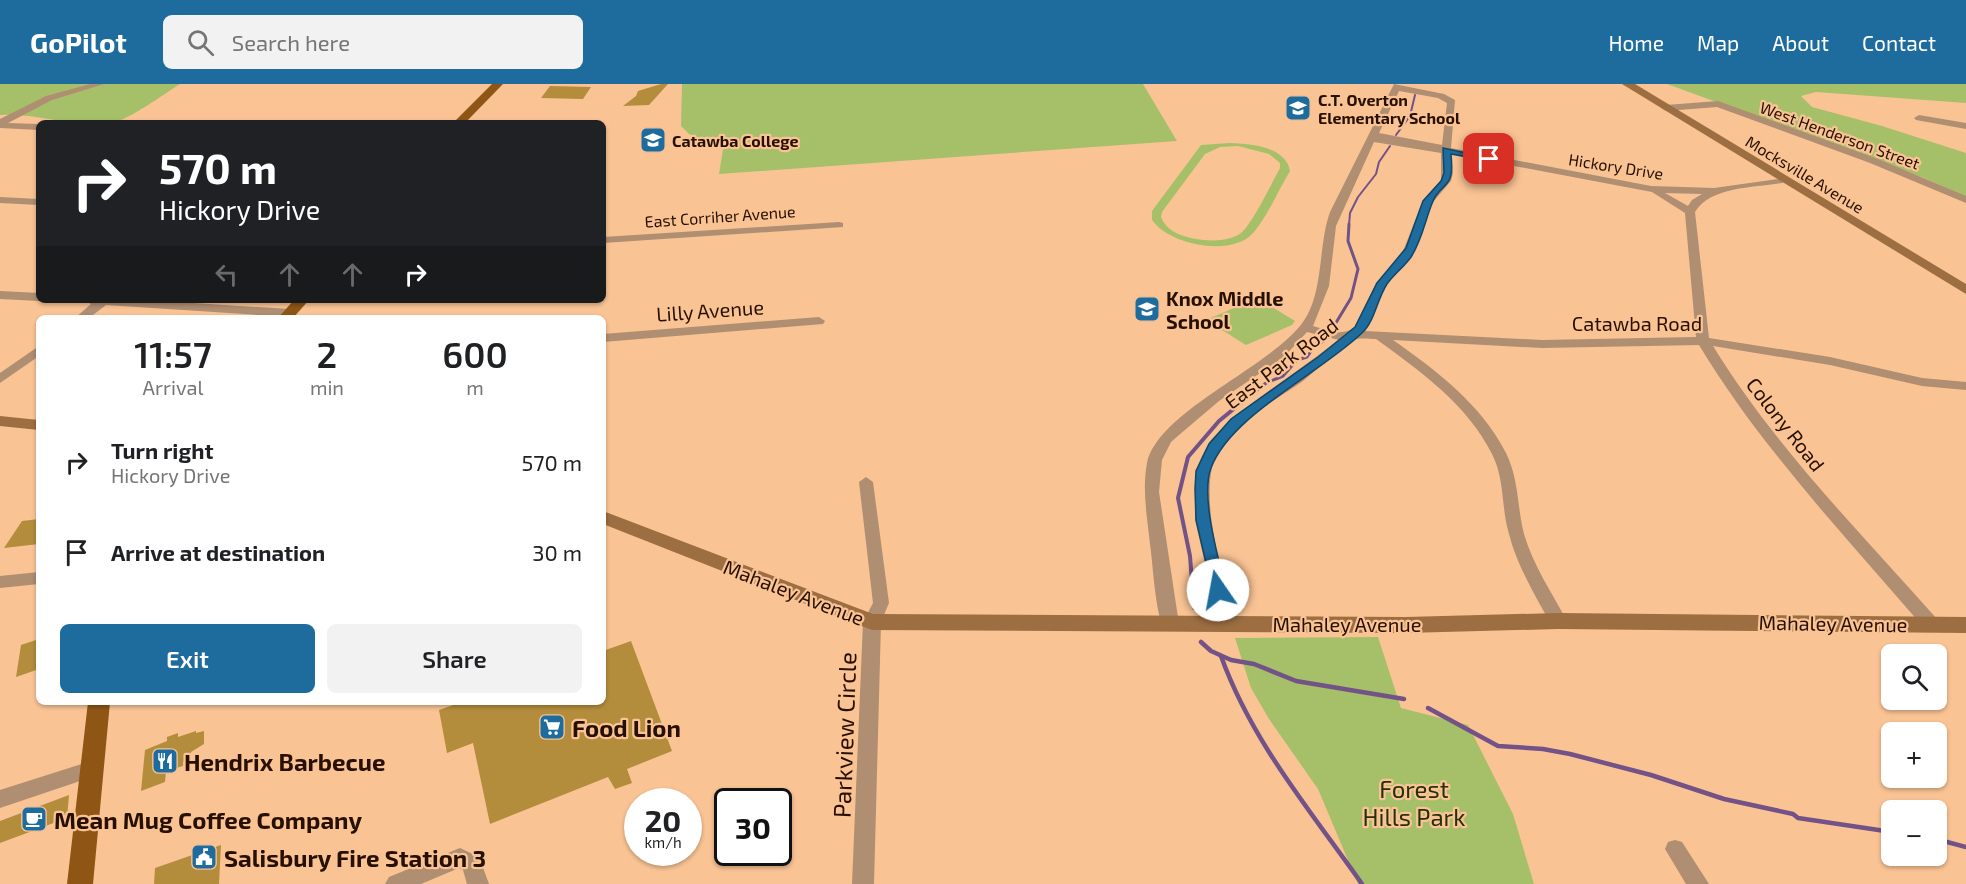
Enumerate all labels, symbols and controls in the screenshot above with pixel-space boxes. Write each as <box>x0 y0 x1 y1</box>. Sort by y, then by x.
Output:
search box <box>163 15 583 69</box>
text: GoPilot <box>30 25 127 59</box>
icon: search <box>184 26 217 59</box>
text: Search here <box>232 29 350 55</box>
text: Home <box>1608 30 1664 55</box>
text: Map <box>1697 30 1739 55</box>
text: About <box>1772 30 1829 55</box>
text: Contact <box>1862 30 1936 55</box>
place label: C.T. Overton Elementary School <box>1318 90 1461 128</box>
school or university icon: C.T. Overton Elementary School <box>1283 93 1313 123</box>
street label: West Henderson Street <box>1758 97 1922 173</box>
school or university icon: Catawba College <box>638 125 668 155</box>
place label: Catawba College <box>672 131 799 150</box>
street label: Mocksville Avenue <box>1742 131 1868 217</box>
pin <box>1463 133 1514 184</box>
text: 570 m <box>159 142 277 192</box>
icon: arrive <box>1472 142 1505 175</box>
icon: right <box>60 144 138 222</box>
street label: Hickory Drive <box>1567 149 1665 183</box>
text: Hickory Drive <box>159 193 320 225</box>
street label: East Corriher Avenue <box>644 201 796 231</box>
icon: left <box>210 258 243 291</box>
icon: ahead <box>273 258 306 291</box>
icon: ahead <box>336 258 369 291</box>
icon: right <box>399 258 432 291</box>
place label: Knox Middle School <box>1166 286 1283 333</box>
street label: Lilly Avenue <box>655 294 765 326</box>
school or university icon: Knox Middle School <box>1132 294 1162 324</box>
street label: Catawba Road <box>1572 311 1702 335</box>
street label: East Park Road <box>1220 313 1342 413</box>
text: 11:57 <box>134 332 212 375</box>
text: 2 <box>317 332 337 375</box>
text: 600 <box>442 332 508 375</box>
street label: Colony Road <box>1742 372 1830 476</box>
text: Arrival <box>143 375 203 399</box>
text: min <box>310 375 344 399</box>
text: m <box>466 375 484 399</box>
text: Turn right <box>111 437 213 463</box>
icon: right <box>60 446 93 479</box>
text: 570 m <box>521 449 582 475</box>
text: Hickory Drive <box>111 463 230 487</box>
icon: arrive <box>60 536 93 569</box>
text: Arrive at destination <box>111 539 325 565</box>
text: 30 m <box>532 539 582 565</box>
street label: Mahaley Avenue <box>720 554 868 630</box>
position arrow <box>1186 558 1250 622</box>
street label: Mahaley Avenue <box>1758 610 1908 636</box>
street label: Mahaley Avenue <box>1273 612 1421 636</box>
button: Exit <box>60 624 315 693</box>
button: Share <box>327 624 582 693</box>
map controls <box>1881 644 1947 866</box>
button: search <box>1881 644 1947 710</box>
street label: Parkview Circle <box>827 652 861 818</box>
supermarket icon: Food Lion <box>537 712 567 742</box>
place label: Food Lion <box>572 713 681 742</box>
button: + <box>1881 722 1947 788</box>
restaurant icon: Hendrix Barbecue <box>150 746 180 776</box>
place label: Hendrix Barbecue <box>184 747 386 776</box>
park label: Forest Hills Park <box>1363 774 1465 831</box>
speed limit sign: 30 <box>714 788 792 866</box>
button: − <box>1881 800 1947 866</box>
text: 20 <box>645 802 681 838</box>
cafe icon: Mean Mug Coffee Company <box>19 804 49 834</box>
place label: Mean Mug Coffee Company <box>54 805 363 834</box>
text: km/h <box>644 833 682 851</box>
public building icon: Salisbury Fire Station 3 <box>189 842 219 872</box>
place label: Salisbury Fire Station 3 <box>224 843 486 872</box>

